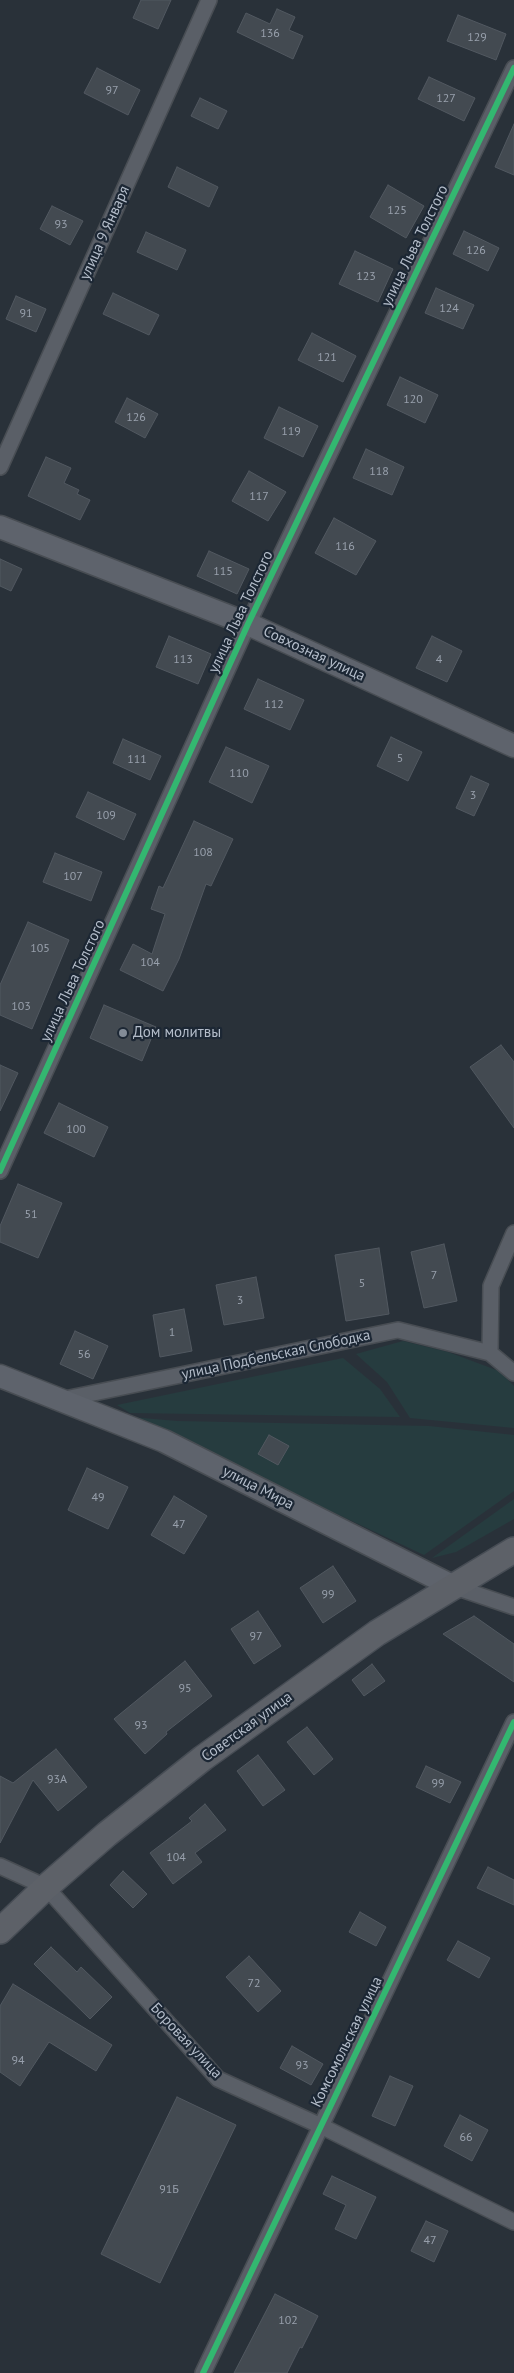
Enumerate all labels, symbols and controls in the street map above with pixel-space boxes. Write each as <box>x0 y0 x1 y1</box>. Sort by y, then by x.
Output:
house number: 136 <box>260 27 280 41</box>
house number: 129 <box>467 31 487 45</box>
house number: 97 <box>105 84 119 98</box>
house number: 127 <box>436 92 456 106</box>
street label: улица Льва Толстого <box>378 182 452 310</box>
street label: улица 9 Января <box>76 183 134 283</box>
house number: 125 <box>387 204 407 218</box>
house number: 93 <box>54 218 68 232</box>
house number: 126 <box>466 244 486 258</box>
house number: 123 <box>356 270 376 284</box>
house number: 124 <box>439 302 459 316</box>
house number: 91 <box>19 307 33 321</box>
house number: 121 <box>317 351 337 365</box>
house number: 120 <box>403 393 423 407</box>
house number: 126 <box>126 411 146 425</box>
house number: 119 <box>281 425 301 439</box>
house number: 118 <box>369 465 389 479</box>
house number: 117 <box>249 490 269 504</box>
house number: 116 <box>335 540 355 554</box>
street label: улица Льва Толстого <box>205 548 277 676</box>
house number: 115 <box>213 565 233 579</box>
street label: Совхозная улица <box>260 623 368 685</box>
house number: 113 <box>173 653 193 667</box>
house number: 4 <box>436 653 442 667</box>
house number: 112 <box>264 698 284 712</box>
house number: 5 <box>397 752 403 766</box>
house number: 111 <box>127 753 147 767</box>
house number: 110 <box>229 767 249 781</box>
house number: 3 <box>470 789 476 803</box>
house number: 109 <box>96 809 116 823</box>
house number: 108 <box>193 846 213 860</box>
house number: 107 <box>63 870 83 884</box>
street label: улица Льва Толстого <box>37 917 109 1045</box>
house number: 105 <box>30 942 50 956</box>
house number: 104 <box>140 956 160 970</box>
house number: 103 <box>11 1000 31 1014</box>
place label: Дом молитвы <box>133 1024 221 1042</box>
marker: Дом молитвы <box>117 1027 129 1039</box>
house number: 100 <box>66 1123 86 1137</box>
house number: 51 <box>24 1208 38 1222</box>
house number: 7 <box>431 1269 437 1283</box>
house number: 5 <box>359 1277 365 1291</box>
house number: 3 <box>237 1294 243 1308</box>
house number: 1 <box>169 1326 175 1340</box>
street label: улица Подбельская Слободка <box>180 1326 372 1384</box>
house number: 56 <box>77 1348 91 1362</box>
street label: улица Мира <box>219 1462 297 1514</box>
house number: 49 <box>91 1491 105 1505</box>
house number: 47 <box>172 1518 186 1532</box>
house number: 99 <box>321 1588 335 1602</box>
house number: 97 <box>249 1630 263 1644</box>
house number: 95 <box>178 1682 192 1696</box>
street label: Советская улица <box>198 1688 296 1766</box>
house number: 93 <box>134 1719 148 1733</box>
house number: 93А <box>47 1773 67 1787</box>
house number: 99 <box>431 1777 445 1791</box>
house number: 104 <box>166 1851 186 1865</box>
street label: Комсомольская улица <box>308 1974 386 2110</box>
house number: 72 <box>247 1977 261 1991</box>
street label: Боровая улица <box>146 2000 226 2082</box>
house number: 94 <box>11 2054 25 2068</box>
house number: 93 <box>295 2059 309 2073</box>
house number: 66 <box>459 2131 473 2145</box>
house number: 91Б <box>159 2183 179 2197</box>
house number: 47 <box>423 2234 437 2248</box>
house number: 102 <box>278 2314 298 2328</box>

